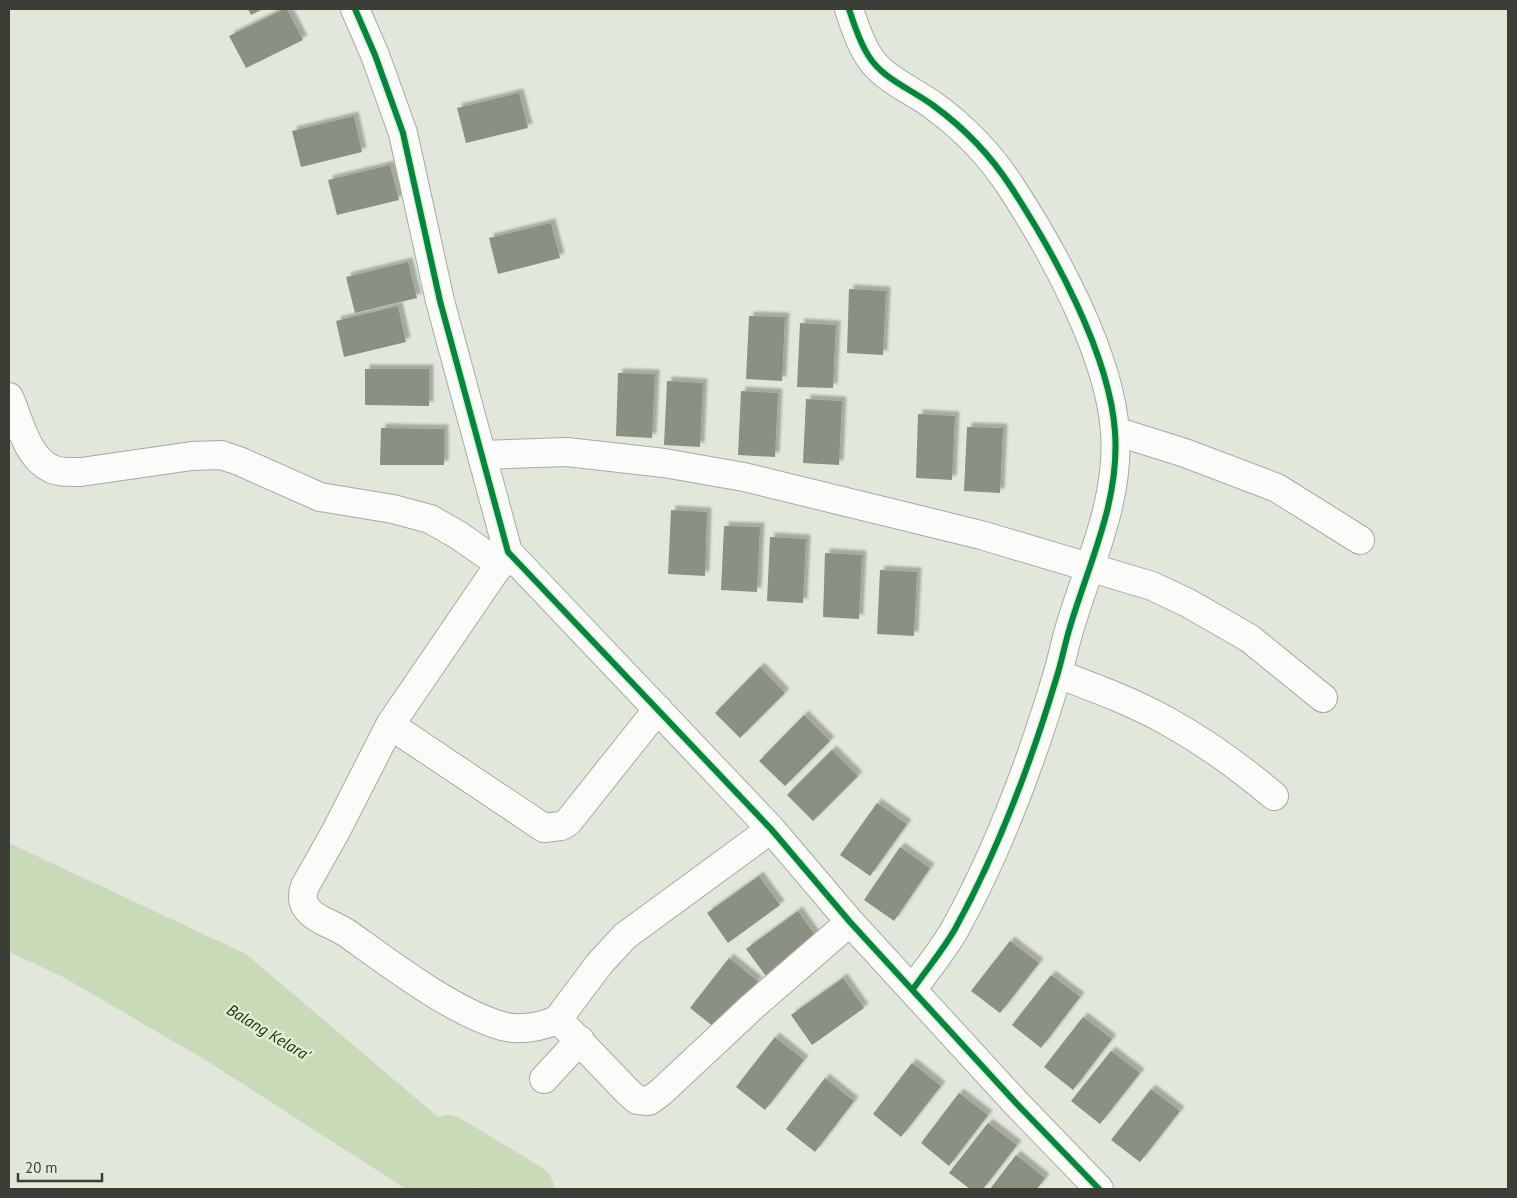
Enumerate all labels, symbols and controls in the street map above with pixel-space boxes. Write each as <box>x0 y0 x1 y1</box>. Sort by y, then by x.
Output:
water label: Balang Kelara' <box>224 999 315 1065</box>
scale bar <box>18 1150 101 1182</box>
text: 20 m <box>25 1158 58 1177</box>

